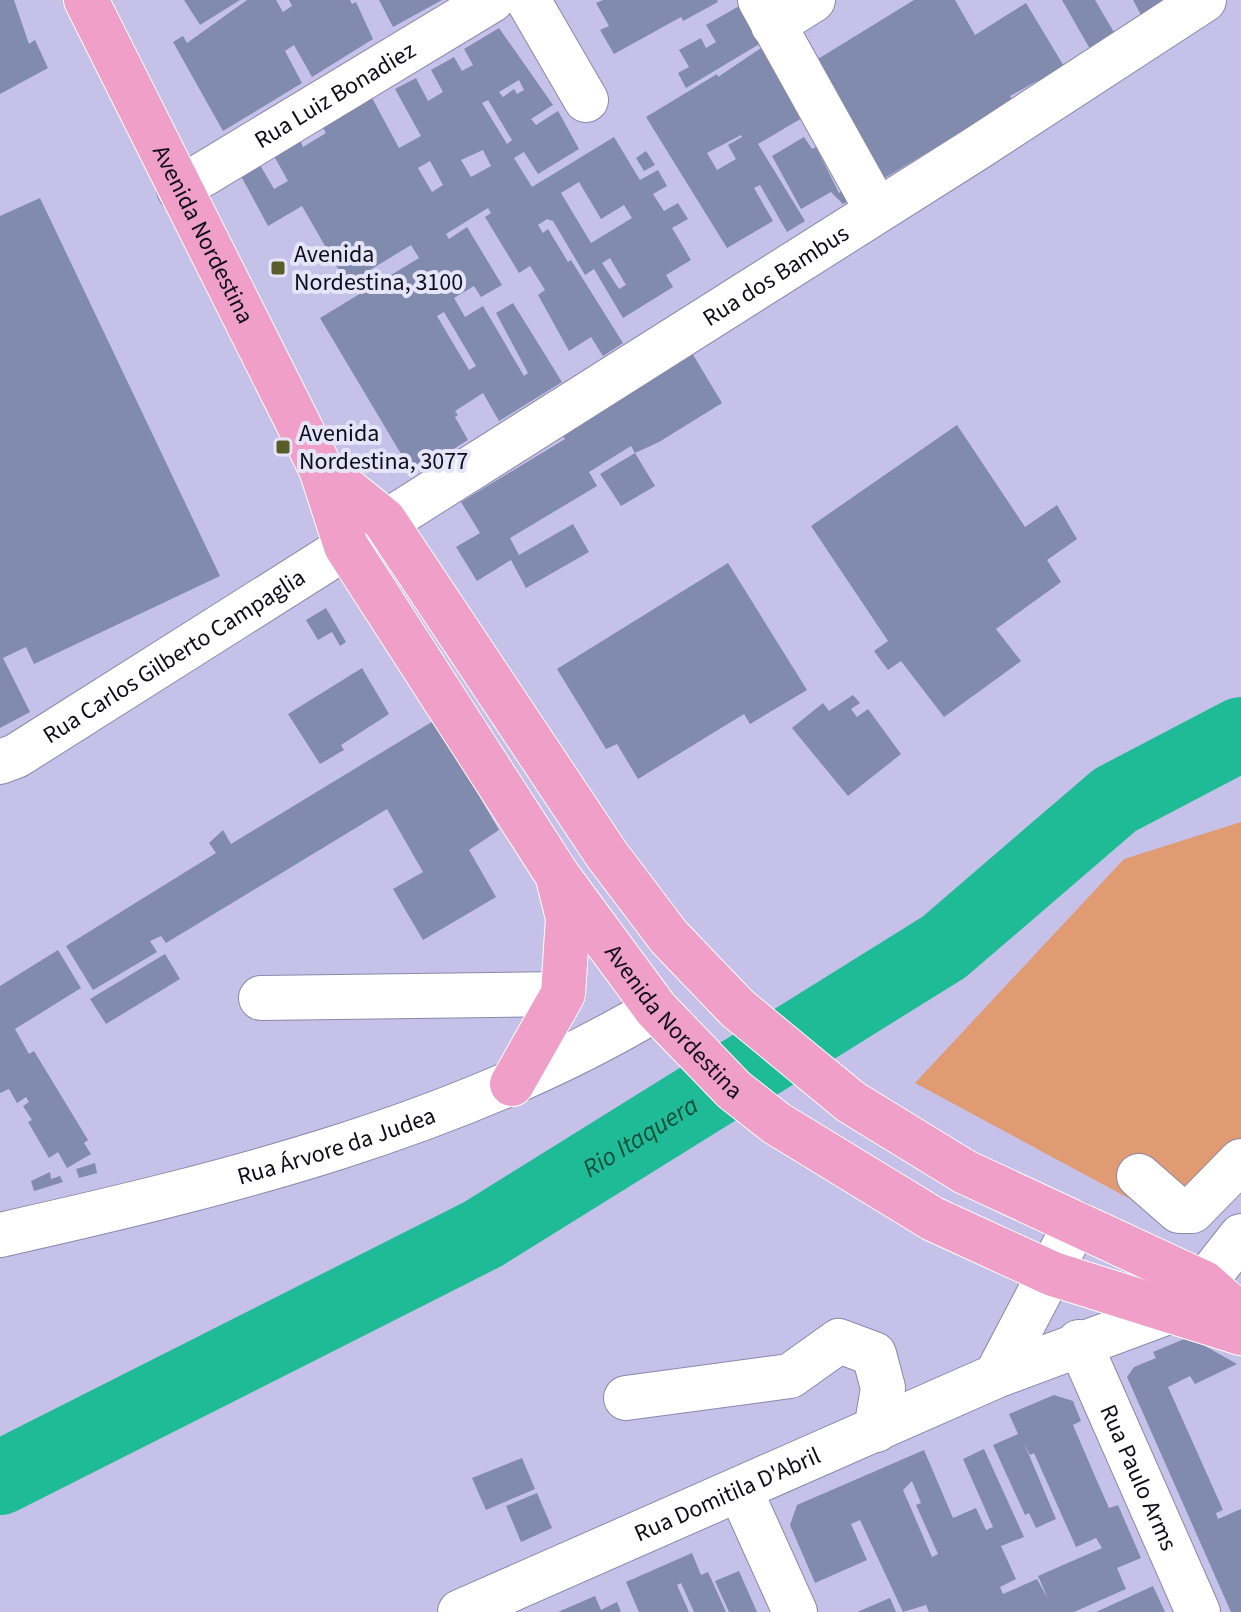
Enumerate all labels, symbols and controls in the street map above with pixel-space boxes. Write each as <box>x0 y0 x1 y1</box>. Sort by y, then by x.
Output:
street label: Rua Luiz Bonadiez <box>248 33 422 158</box>
street label: Avenida Nordestina <box>143 139 262 330</box>
street label: Rua dos Bambus <box>696 216 856 335</box>
place label: Avenida Nordestina, 3100 <box>294 237 463 300</box>
marker: Avenida Nordestina, 3100 <box>269 259 287 277</box>
place label: Avenida Nordestina, 3077 <box>299 416 468 479</box>
marker: Avenida Nordestina, 3077 <box>274 438 292 456</box>
street label: Rua Carlos Gilberto Campaglia <box>36 560 312 753</box>
street label: Avenida Nordestina <box>596 937 750 1108</box>
water label: Rio Itaquera <box>575 1087 705 1187</box>
street label: Rua Árvore da Judea <box>233 1098 441 1194</box>
street label: Rua Paulo Arms <box>1091 1399 1186 1556</box>
street label: Rua Domitila D'Abril <box>629 1438 826 1551</box>

